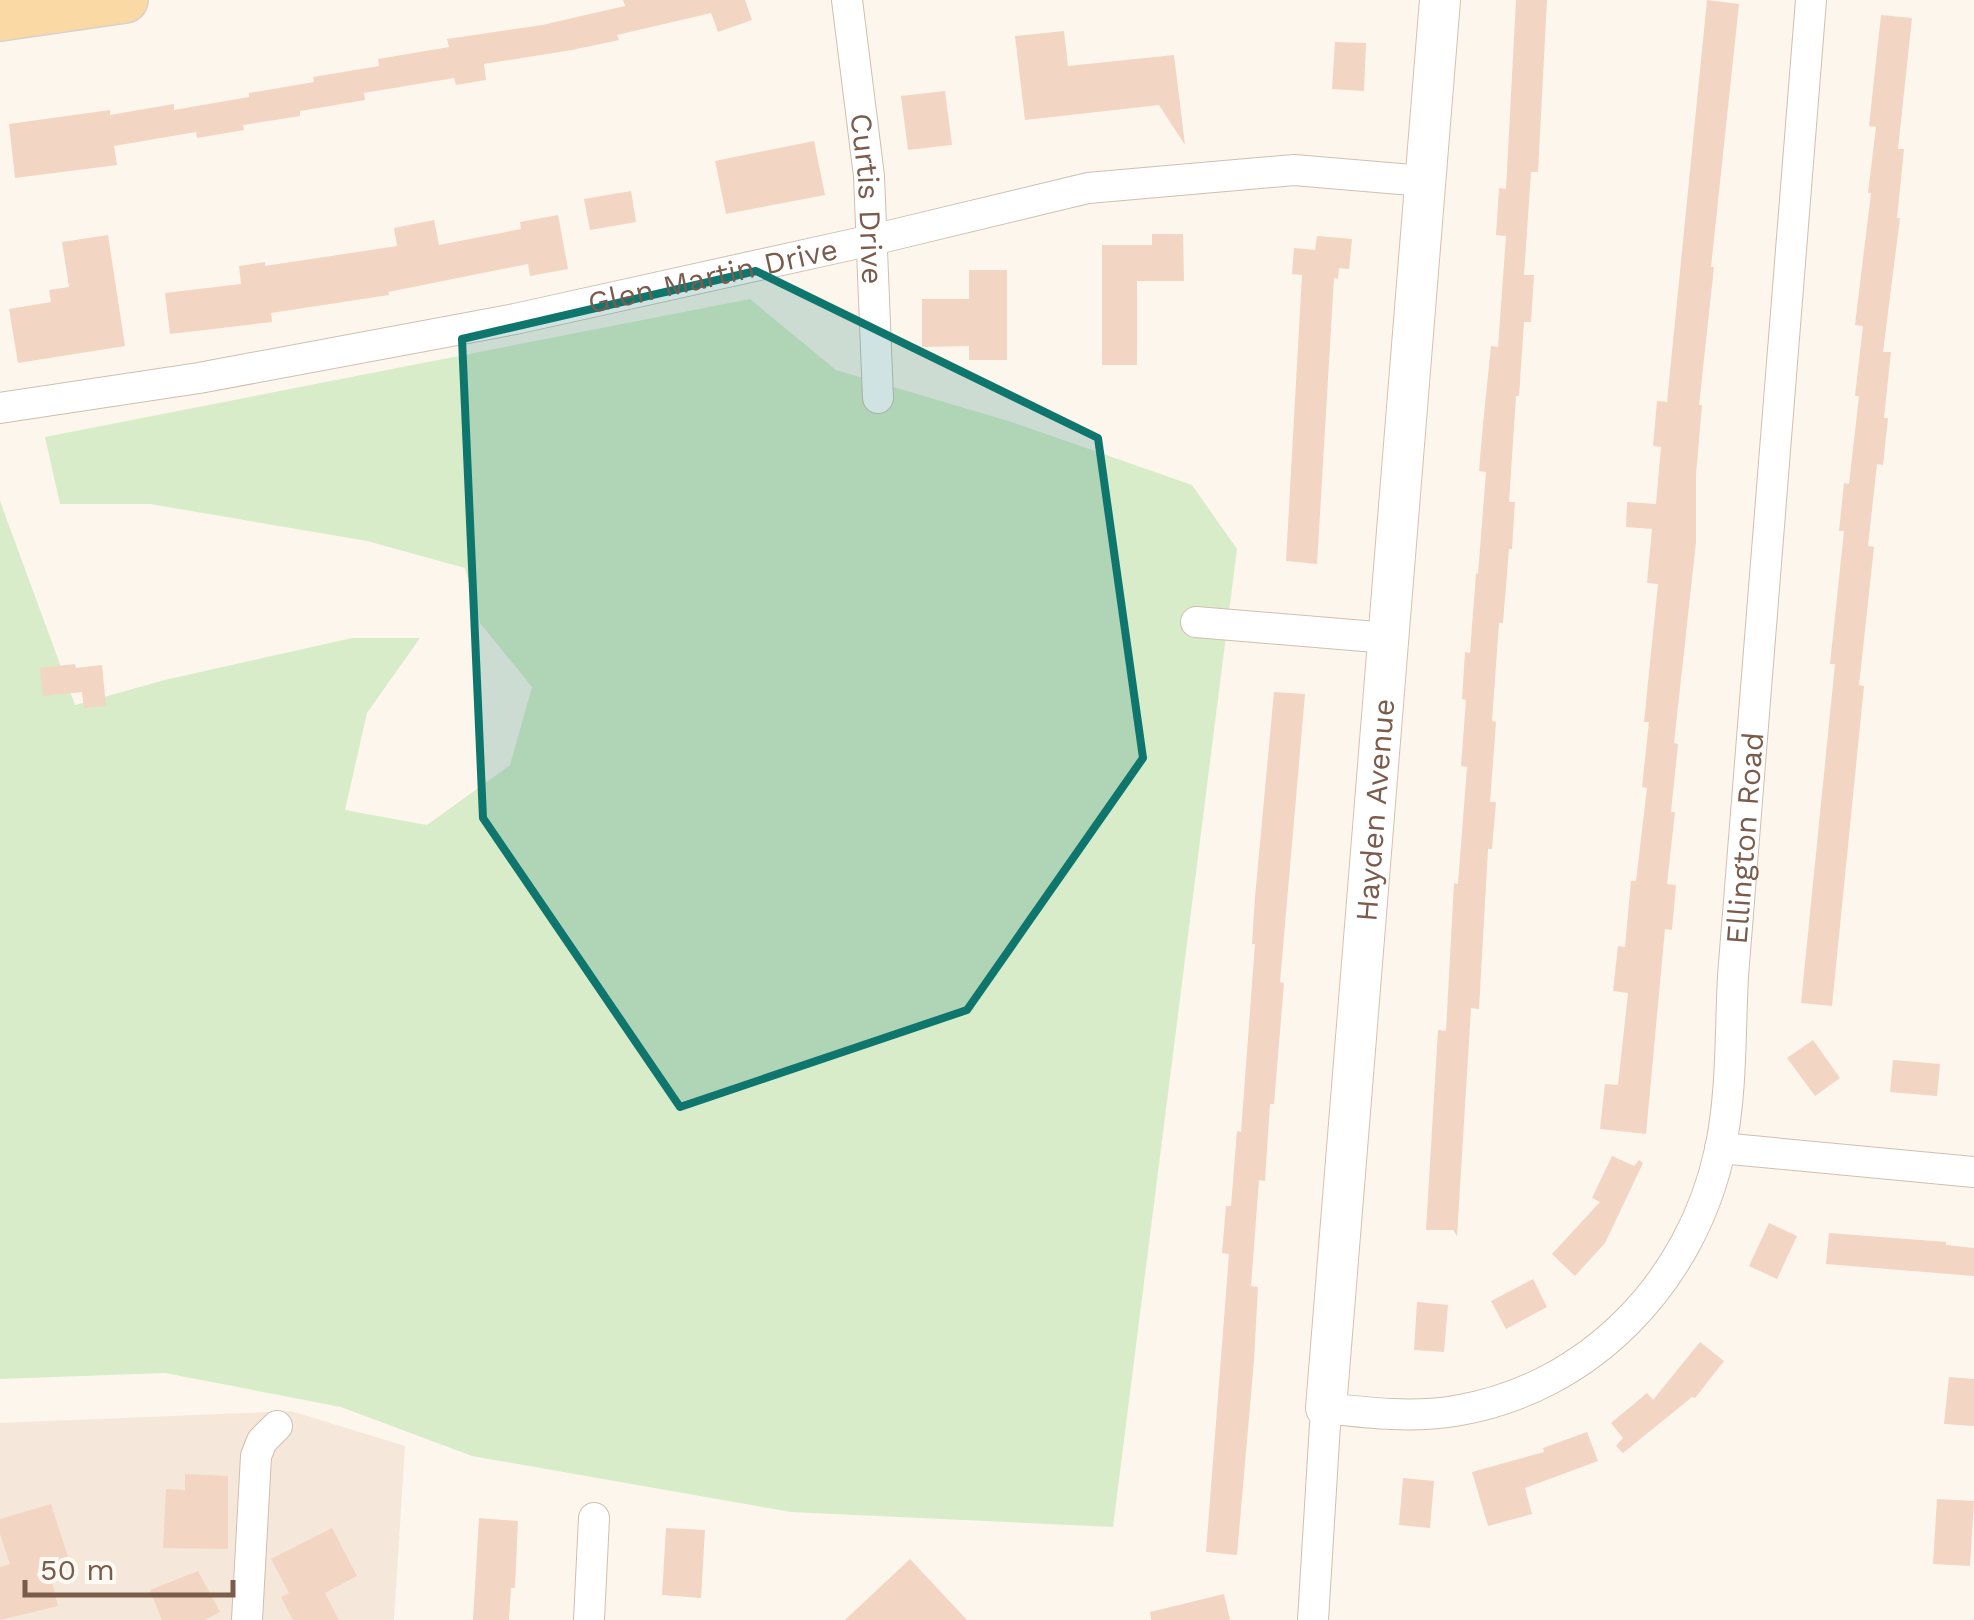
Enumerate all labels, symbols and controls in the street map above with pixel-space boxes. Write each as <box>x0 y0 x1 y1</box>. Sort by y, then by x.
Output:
street label: Curtis Drive <box>844 111 891 285</box>
street label: Glen Martin Drive <box>584 231 841 320</box>
street label: Hayden Avenue <box>1348 697 1401 923</box>
street label: Ellington Road <box>1718 731 1770 945</box>
scale bar <box>25 1535 232 1597</box>
text: 50 m <box>40 1552 115 1587</box>

